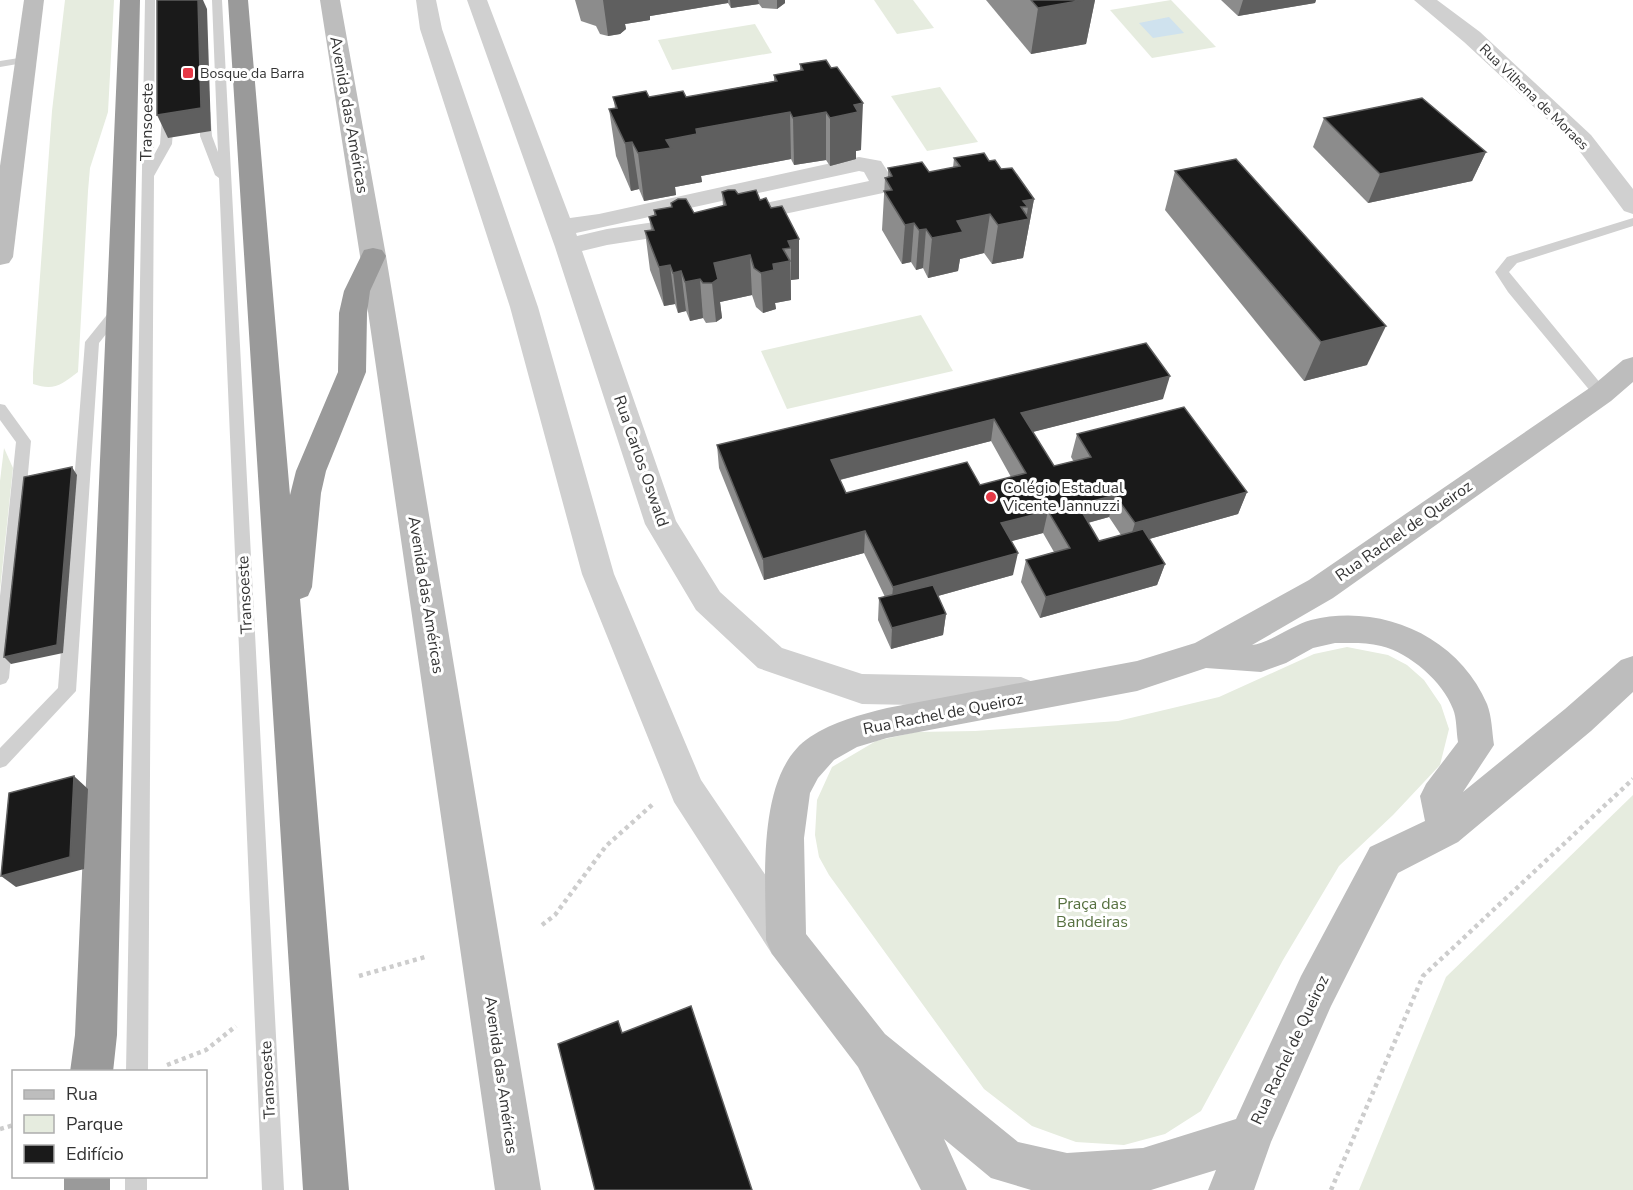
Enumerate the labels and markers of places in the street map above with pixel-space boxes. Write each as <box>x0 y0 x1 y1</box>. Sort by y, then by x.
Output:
place label: Bosque da Barra <box>200 64 304 83</box>
marker: Bosque da Barra <box>181 66 195 80</box>
place label: Colégio Estadual Vicente Jannuzzi <box>1002 477 1124 517</box>
marker: Colégio Estadual Vicente Jannuzzi <box>984 490 998 504</box>

